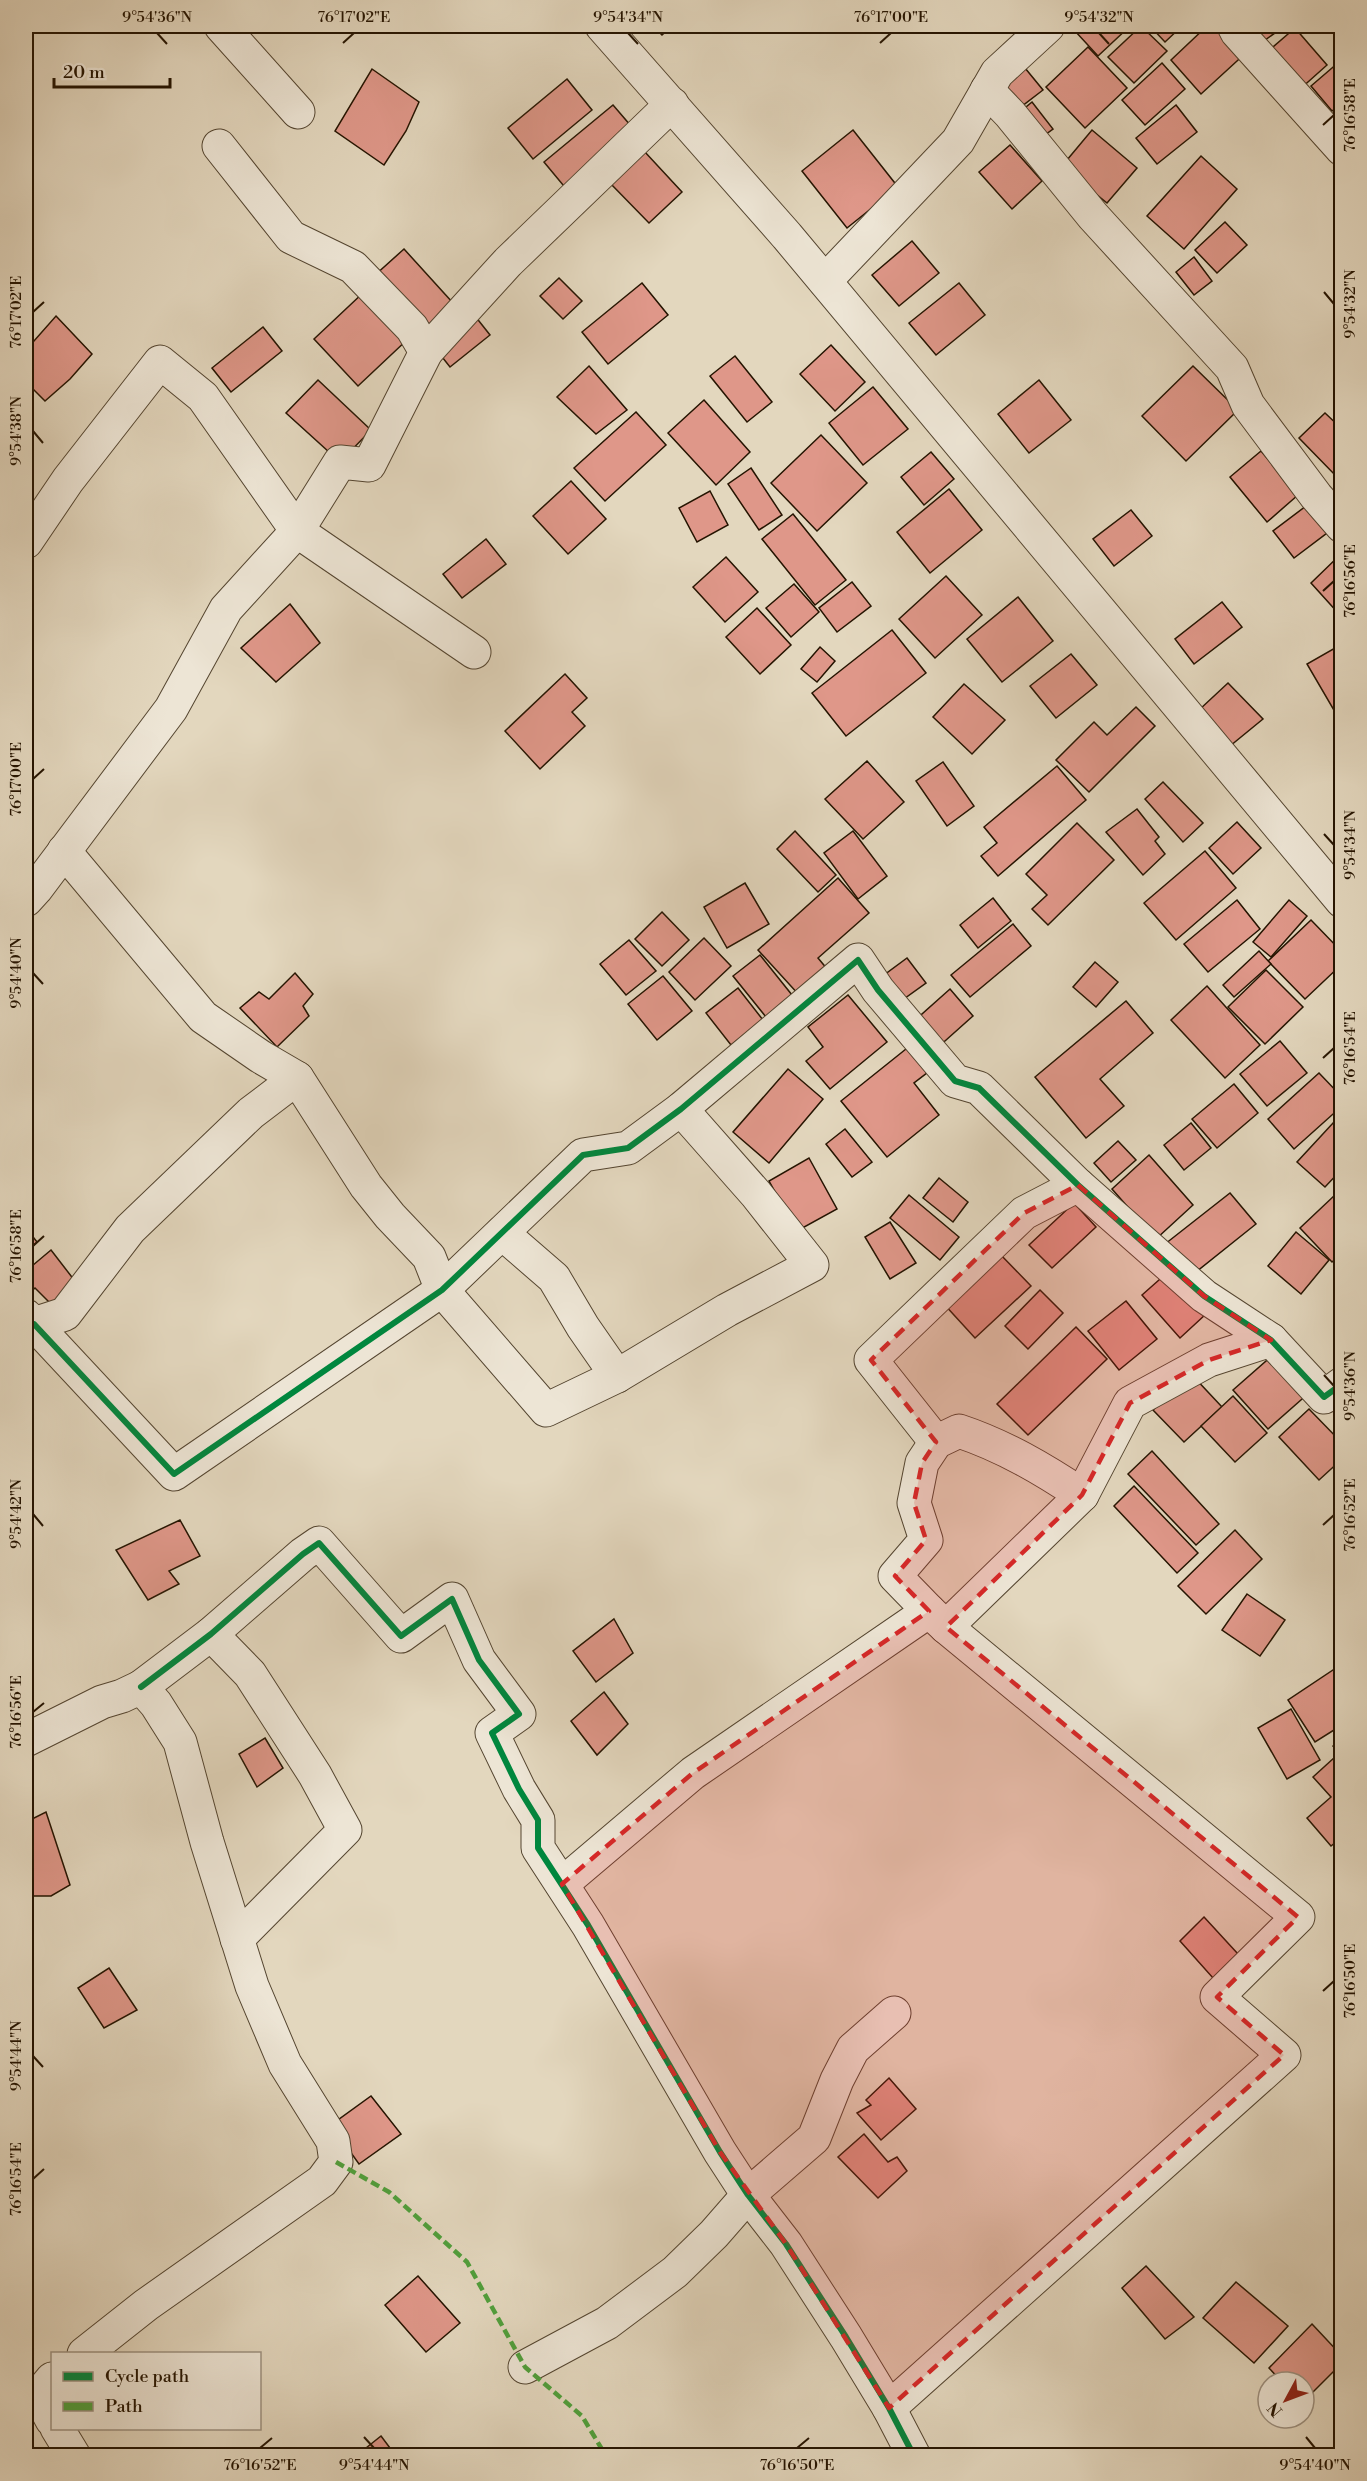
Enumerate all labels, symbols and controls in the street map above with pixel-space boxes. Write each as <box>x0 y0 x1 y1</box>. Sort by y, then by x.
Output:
text: 9°54'36"N <box>122 8 192 27</box>
text: 76°17'02"E <box>318 8 390 27</box>
text: 9°54'34"N <box>593 8 663 27</box>
text: 76°17'00"E <box>854 8 928 27</box>
text: 9°54'32"N <box>1064 8 1134 27</box>
scale bar <box>54 51 170 89</box>
text: 20 m <box>63 61 105 84</box>
text: 76°16'58"E <box>1341 78 1360 152</box>
text: 9°54'32"N <box>1341 269 1360 339</box>
text: 76°17'02"E <box>7 276 26 348</box>
text: 9°54'38"N <box>7 396 26 466</box>
text: 76°16'56"E <box>1341 544 1360 618</box>
text: 76°17'00"E <box>7 742 26 816</box>
text: 9°54'34"N <box>1341 810 1360 880</box>
text: 9°54'40"N <box>7 937 26 1009</box>
text: 76°16'54"E <box>1341 1011 1360 1085</box>
text: 76°16'58"E <box>7 1209 26 1283</box>
text: 9°54'36"N <box>1341 1351 1360 1421</box>
text: 76°16'52"E <box>1341 1478 1360 1552</box>
text: 9°54'42"N <box>7 1479 26 1549</box>
text: 76°16'56"E <box>7 1675 26 1749</box>
text: 76°16'50"E <box>1341 1944 1360 2018</box>
text: 9°54'44"N <box>7 2021 26 2091</box>
text: 76°16'54"E <box>7 2142 26 2216</box>
legend <box>51 2352 261 2430</box>
text: Cycle path <box>105 2365 189 2388</box>
north arrow <box>1256 2370 1316 2430</box>
text: Path <box>105 2395 143 2418</box>
text: N <box>1264 2398 1287 2421</box>
text: 76°16'52"E <box>223 2456 297 2475</box>
text: 9°54'44"N <box>339 2456 409 2475</box>
text: 76°16'50"E <box>760 2456 834 2475</box>
text: 9°54'40"N <box>1279 2456 1351 2475</box>

